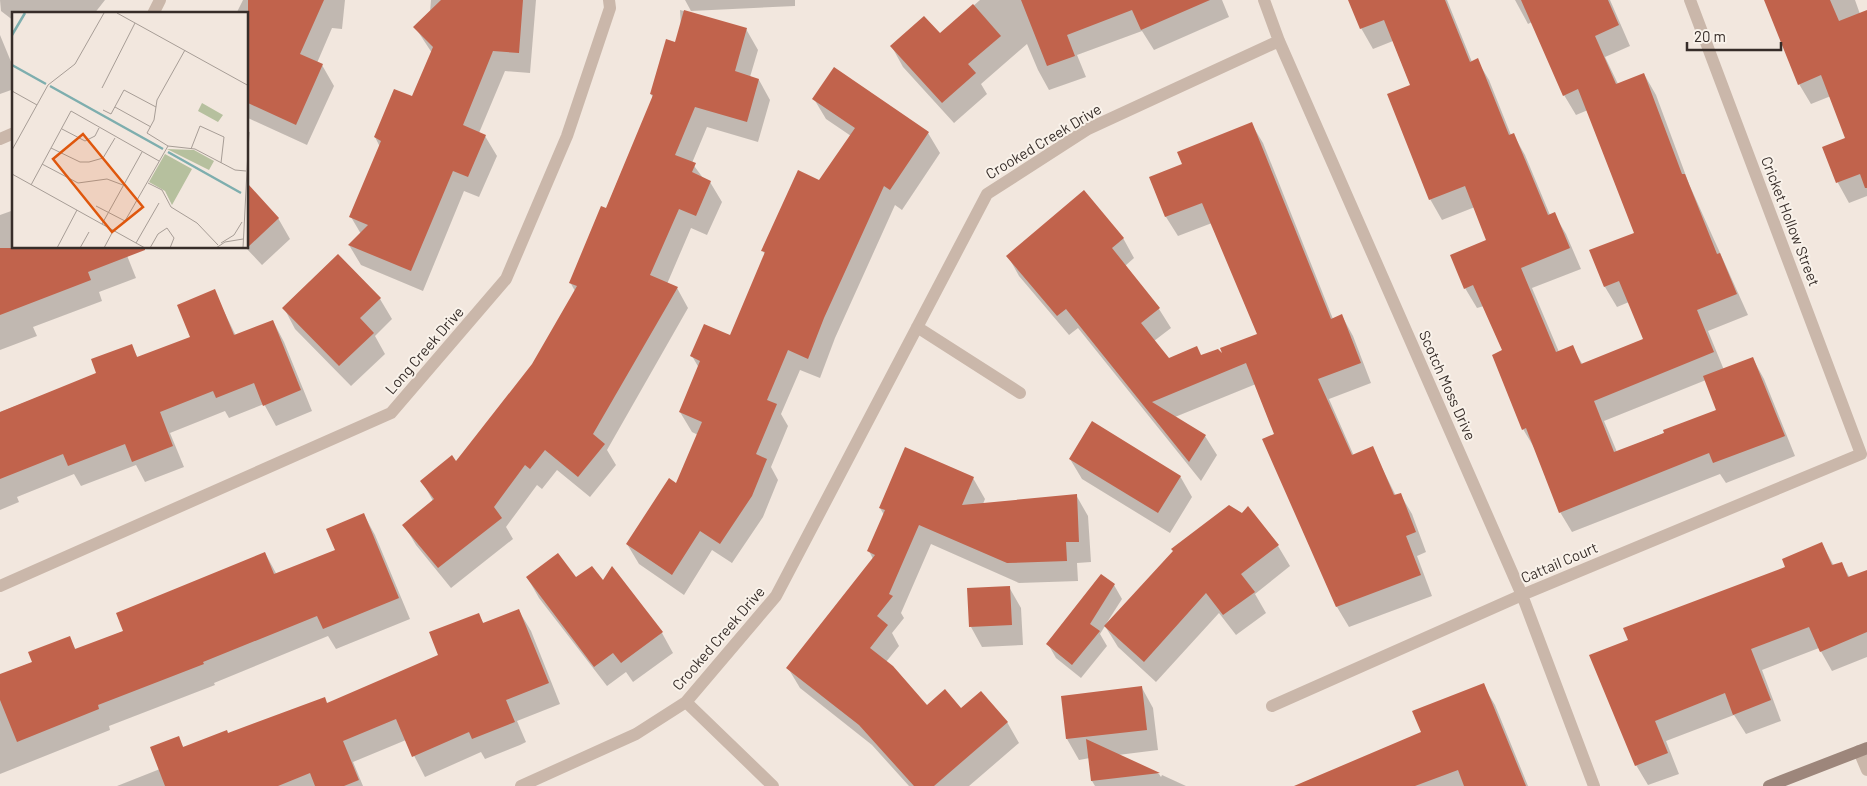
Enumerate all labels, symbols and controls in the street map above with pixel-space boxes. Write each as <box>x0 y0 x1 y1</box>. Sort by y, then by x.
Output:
inset map <box>12 12 249 249</box>
scale bar <box>1687 20 1781 52</box>
text: 20 m <box>1694 27 1726 45</box>
street label: Crooked Creek Drive <box>982 99 1104 183</box>
street label: Cricket Hollow Street <box>1758 154 1824 288</box>
street label: Long Creek Drive <box>381 302 467 398</box>
street label: Scotch Moss Drive <box>1416 327 1480 443</box>
street label: Cattail Court <box>1518 538 1600 586</box>
street label: Crooked Creek Drive <box>668 582 768 694</box>

